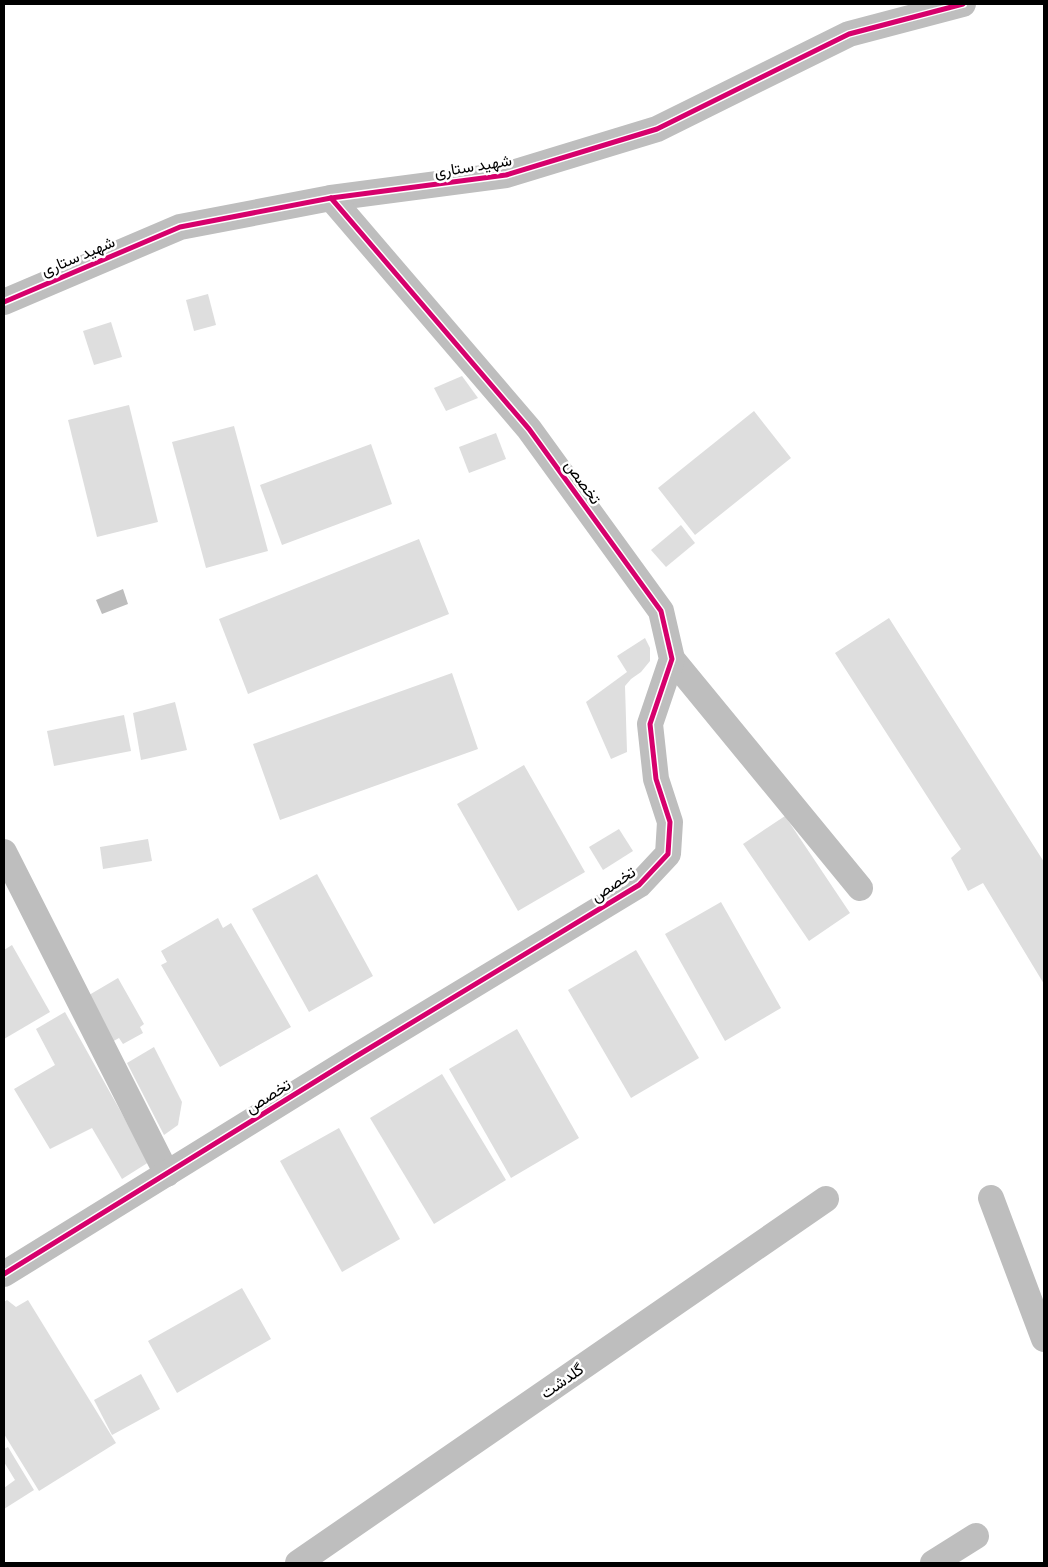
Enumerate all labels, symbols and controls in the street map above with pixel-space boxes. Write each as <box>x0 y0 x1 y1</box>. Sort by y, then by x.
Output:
street label: شهید ستاری <box>433 150 513 183</box>
street label: شهید ستاری <box>38 232 118 281</box>
street label: تخصص <box>560 456 605 508</box>
street label: تخصص <box>587 862 640 907</box>
street label: تخصص <box>242 1075 295 1118</box>
street label: گلدشت <box>537 1359 587 1403</box>

